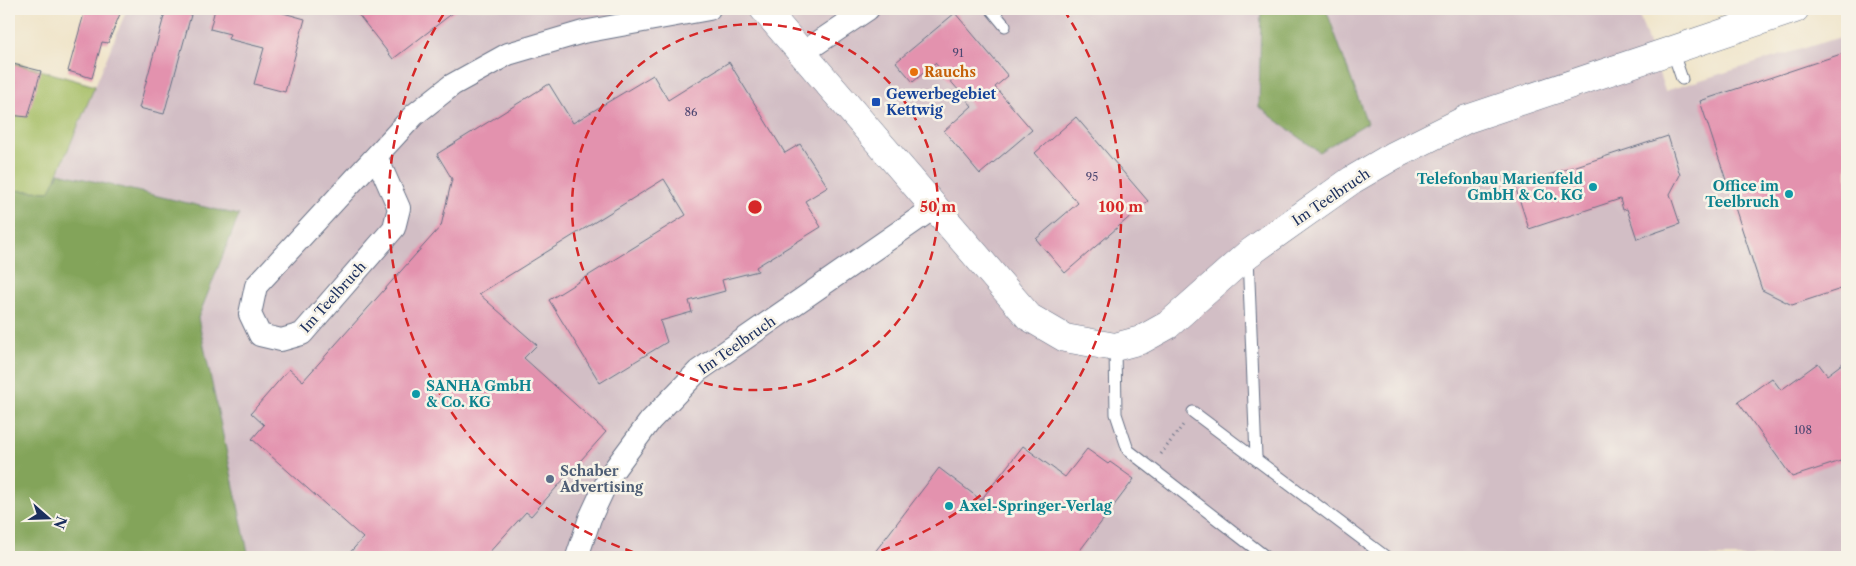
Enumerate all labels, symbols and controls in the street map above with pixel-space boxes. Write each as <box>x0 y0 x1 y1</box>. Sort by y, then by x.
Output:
house number: 91 <box>952 46 964 60</box>
place label: Rauchs <box>924 63 976 81</box>
marker: Rauchs <box>908 66 920 78</box>
place label: Gewerbegebiet Kettwig <box>886 85 997 119</box>
marker: Gewerbegebiet Kettwig <box>870 96 882 108</box>
house number: 86 <box>685 105 698 119</box>
street label: Im Teelbruch <box>1289 164 1373 230</box>
house number: 95 <box>1086 170 1098 184</box>
place label: Telefonbau Marienfeld GmbH & Co. KG <box>1417 170 1584 204</box>
place label: Office im Teelbruch <box>1705 177 1779 211</box>
marker: Telefonbau Marienfeld GmbH & Co. KG <box>1587 181 1599 193</box>
marker: Office im Teelbruch <box>1783 188 1795 200</box>
text: 50 m <box>920 197 956 216</box>
text: 100 m <box>1099 197 1143 216</box>
centre of rings <box>746 198 764 216</box>
street label: Im Teelbruch <box>296 257 370 336</box>
street label: Im Teelbruch <box>695 312 779 378</box>
place label: SANHA GmbH & Co. KG <box>426 377 532 411</box>
marker: SANHA GmbH & Co. KG <box>410 388 422 400</box>
house number: 108 <box>1794 423 1812 437</box>
place label: Schaber Advertising <box>559 462 644 496</box>
marker: Schaber Advertising <box>544 473 556 485</box>
north arrow <box>22 494 72 544</box>
place label: Axel-Springer-Verlag <box>958 497 1113 515</box>
marker: Axel-Springer-Verlag <box>943 500 955 512</box>
text: N <box>50 514 71 531</box>

